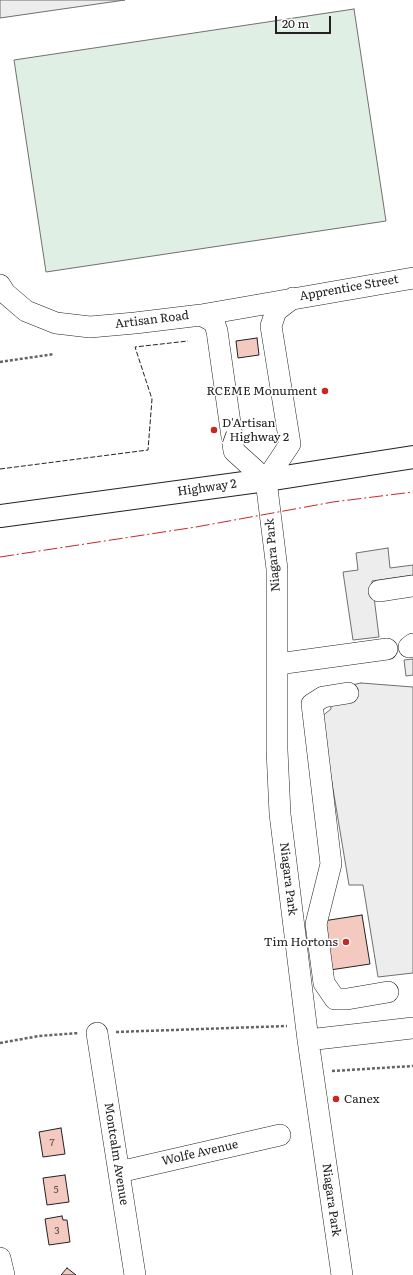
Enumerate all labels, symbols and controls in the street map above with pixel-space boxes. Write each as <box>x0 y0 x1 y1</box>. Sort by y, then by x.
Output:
scale bar <box>277 8 333 34</box>
text: 20 m <box>282 14 309 32</box>
street label: Apprentice Street <box>298 272 400 304</box>
street label: Artisan Road <box>114 308 190 332</box>
place label: RCEME Monument <box>207 384 317 398</box>
marker: RCEME Monument <box>320 386 330 396</box>
place label: D'Artisan / Highway 2 <box>222 416 289 444</box>
marker: D'Artisan / Highway 2 <box>209 425 219 435</box>
street label: Highway 2 <box>177 477 237 499</box>
street label: Niagara Park <box>263 518 283 592</box>
street label: Niagara Park <box>276 841 300 917</box>
place label: Tim Hortons <box>264 935 338 949</box>
marker: Tim Hortons <box>341 937 351 947</box>
place label: Canex <box>344 1092 380 1106</box>
marker: Canex <box>331 1094 341 1104</box>
street label: Montcalm Avenue <box>101 1102 131 1206</box>
house number: 7 <box>49 1137 55 1149</box>
street label: Wolfe Avenue <box>160 1137 240 1169</box>
street label: Niagara Park <box>319 1162 343 1238</box>
house number: 5 <box>53 1184 59 1196</box>
house number: 3 <box>54 1225 60 1237</box>

